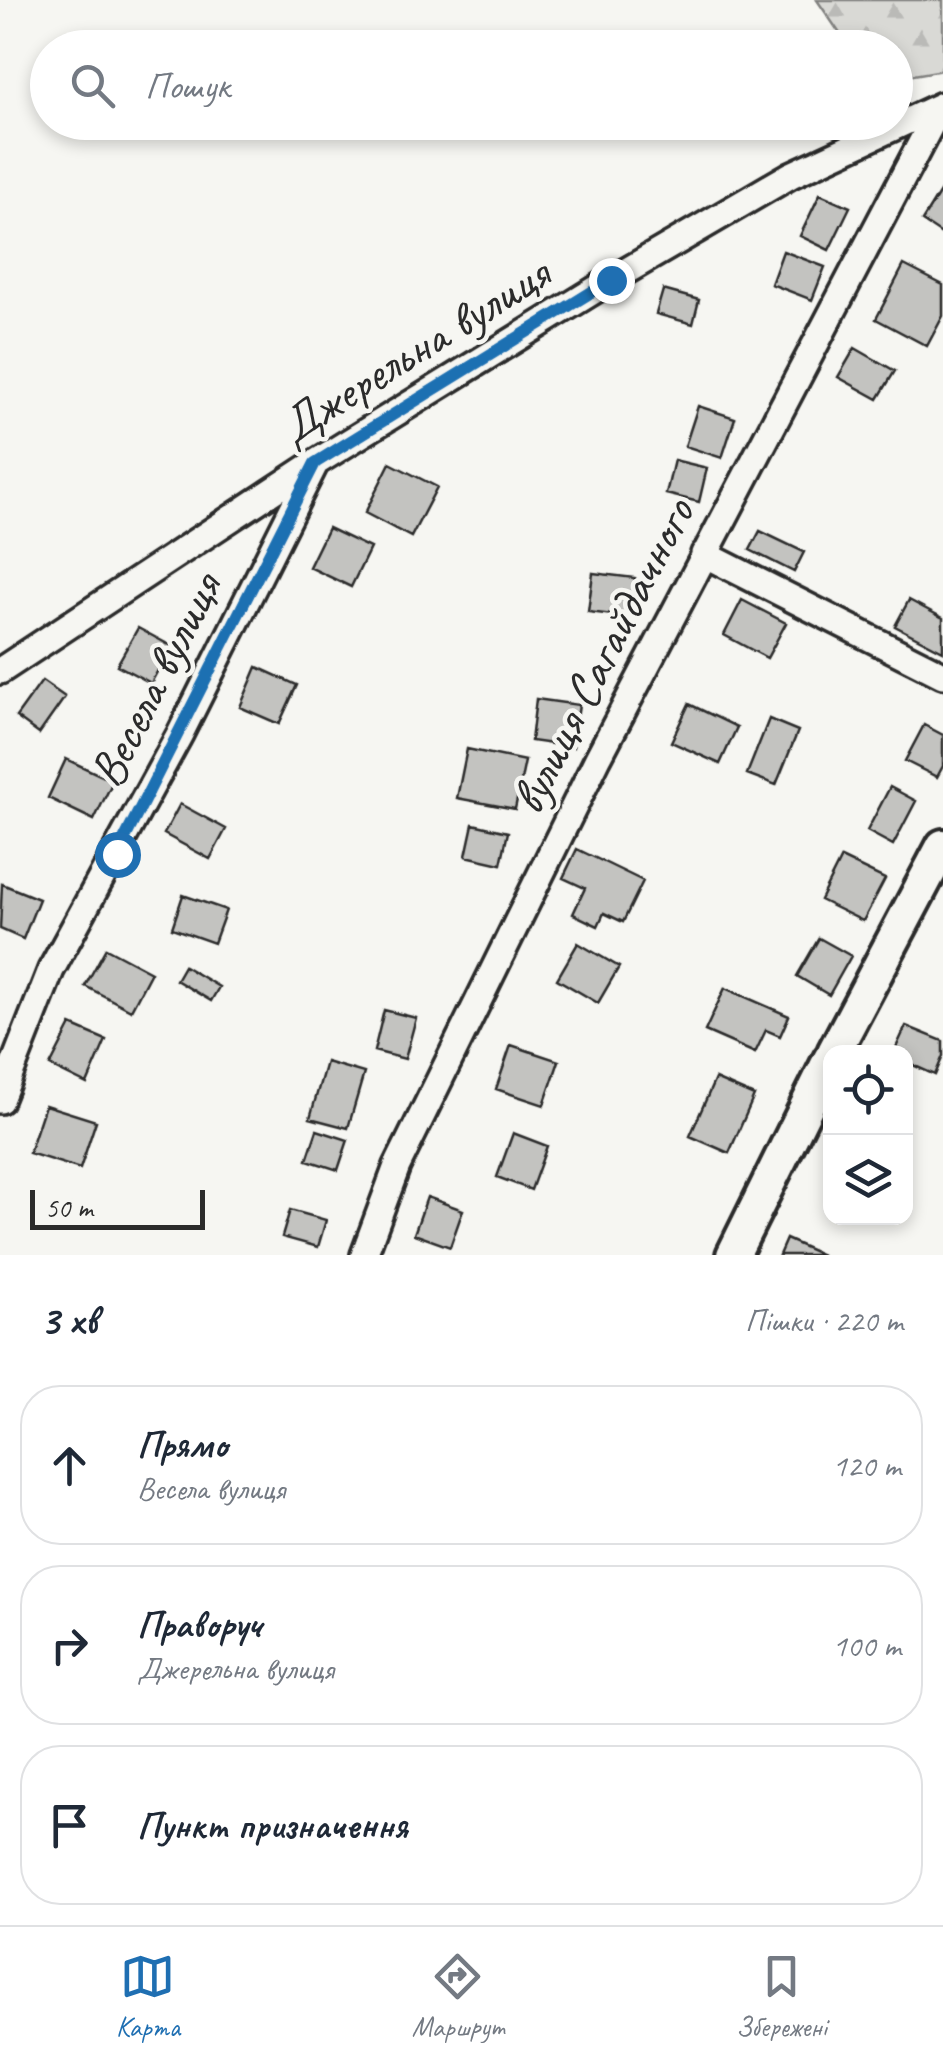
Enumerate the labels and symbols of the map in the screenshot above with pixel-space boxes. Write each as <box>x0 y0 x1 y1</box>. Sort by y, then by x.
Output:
street label: Джерельна вулиця <box>267 240 564 458</box>
route end <box>589 258 635 304</box>
street label: вулиця Сагайдачного <box>496 486 709 824</box>
street label: Весела вулиця <box>74 559 237 797</box>
route start <box>95 832 141 878</box>
scale bar <box>30 1185 205 1230</box>

